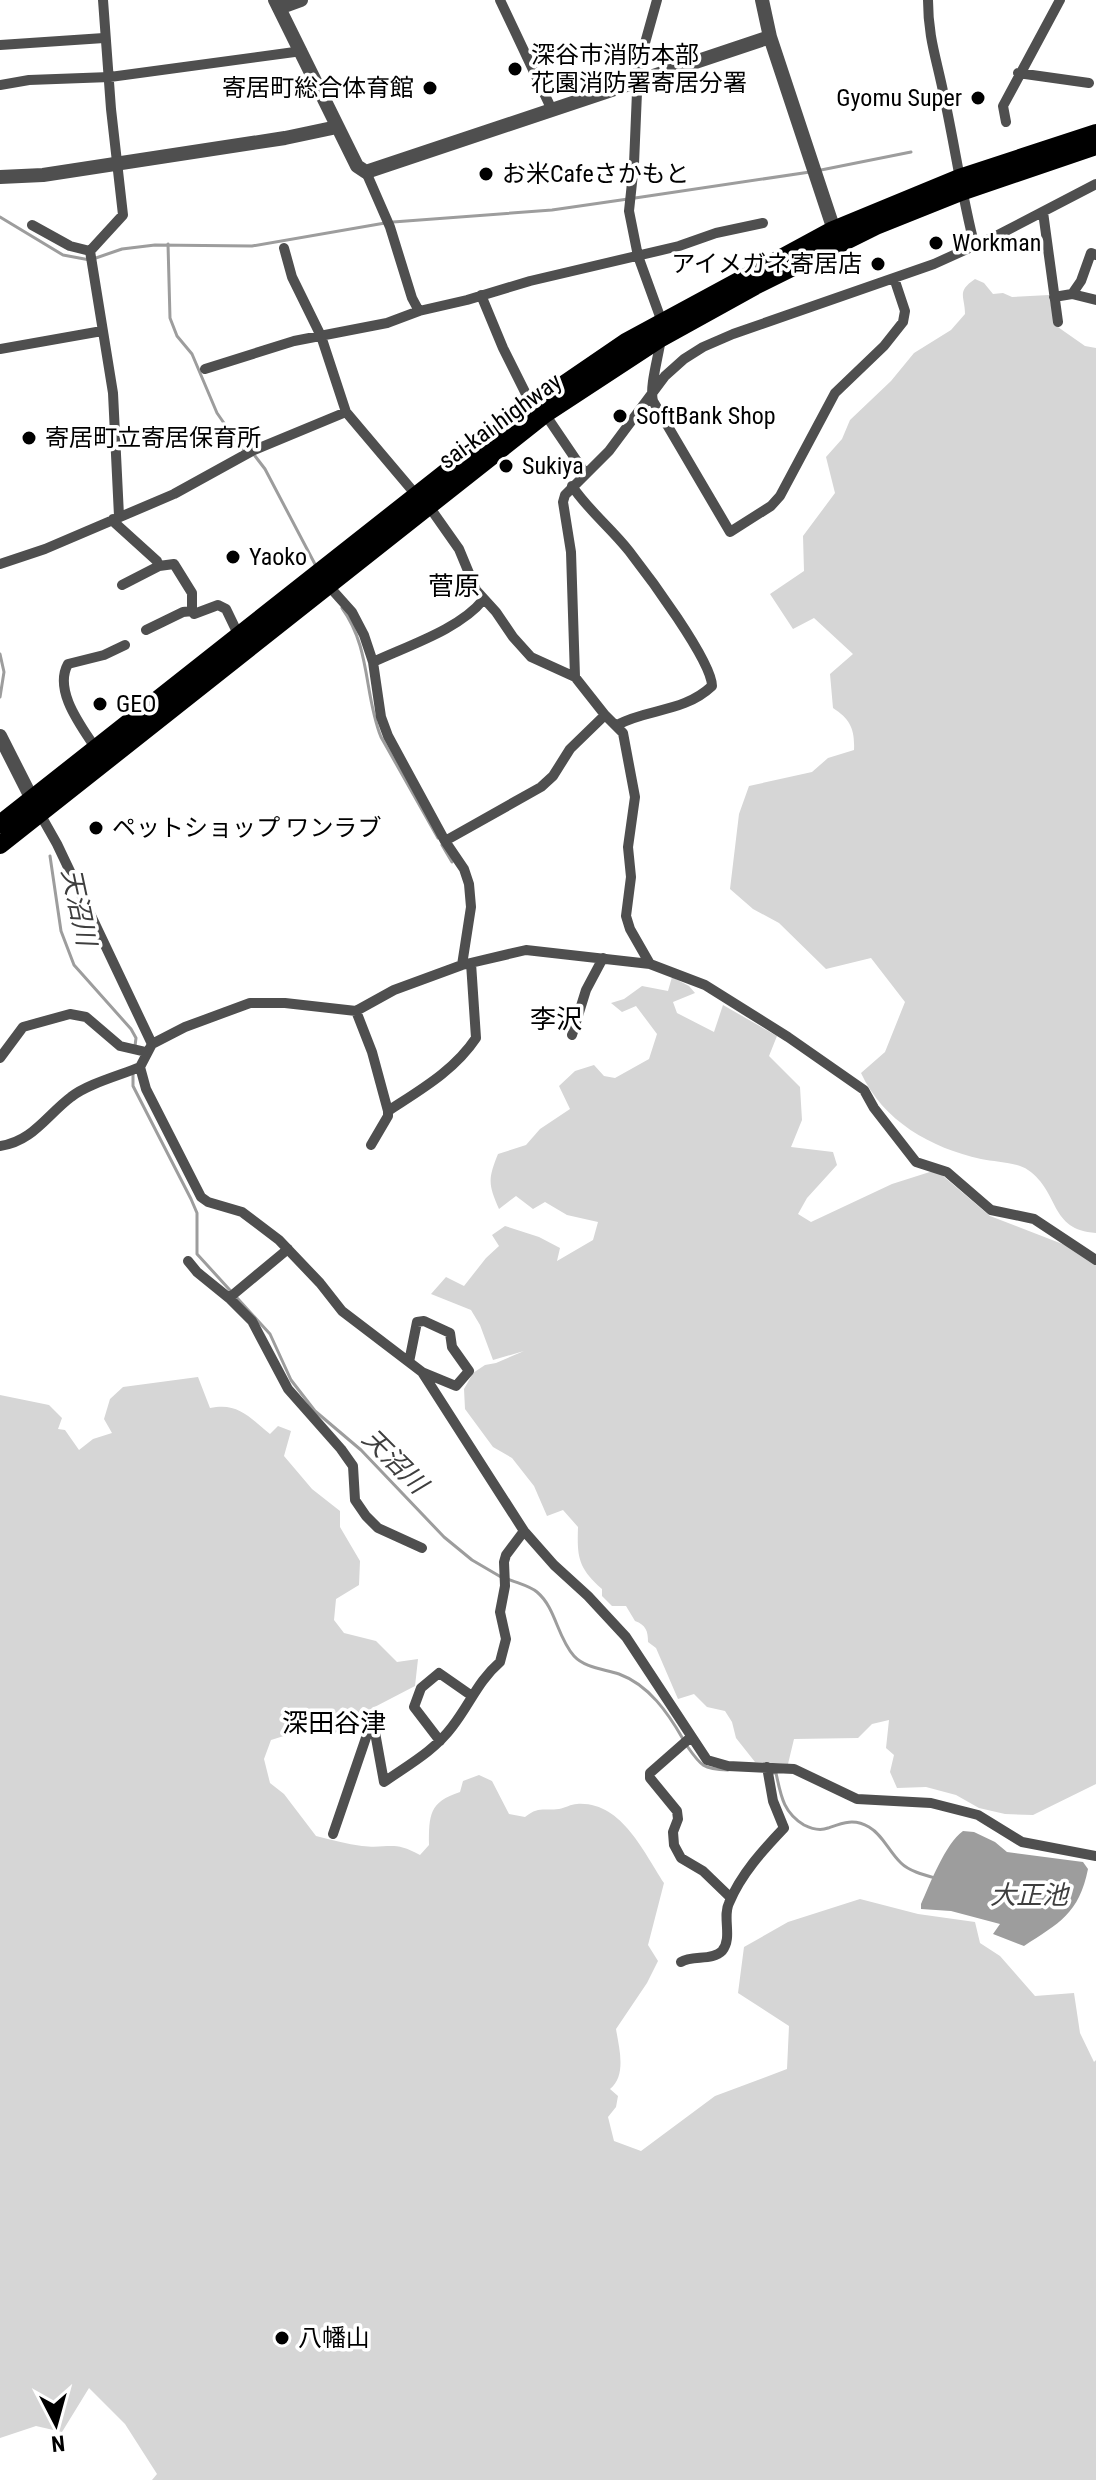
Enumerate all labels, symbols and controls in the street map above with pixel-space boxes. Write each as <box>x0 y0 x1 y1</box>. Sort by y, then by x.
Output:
place label: 深谷市消防本部 花園消防署寄居分署 <box>531 41 747 97</box>
marker: 深谷市消防本部 花園消防署寄居分署 <box>506 60 524 78</box>
place label: 寄居町総合体育館 <box>222 74 414 102</box>
marker: 寄居町総合体育館 <box>421 79 439 97</box>
place label: Gyomu Super <box>836 84 962 112</box>
marker: Gyomu Super <box>969 89 987 107</box>
place label: お米Cafeさかもと <box>502 160 689 188</box>
marker: お米Cafeさかもと <box>477 165 495 183</box>
place label: Workman <box>952 229 1041 257</box>
marker: Workman <box>927 234 945 252</box>
place label: アイメガネ寄居店 <box>671 250 862 278</box>
marker: アイメガネ寄居店 <box>869 255 887 273</box>
street label: sai-kai highway <box>433 367 567 475</box>
place label: SoftBank Shop <box>636 402 776 430</box>
marker: SoftBank Shop <box>611 407 629 425</box>
place label: 寄居町立寄居保育所 <box>45 424 261 452</box>
marker: 寄居町立寄居保育所 <box>20 429 38 447</box>
place label: Sukiya <box>522 452 584 480</box>
marker: Sukiya <box>497 457 515 475</box>
place label: Yaoko <box>249 543 307 571</box>
marker: Yaoko <box>224 548 242 566</box>
district label: 菅原 <box>428 571 480 601</box>
place label: GEO <box>116 690 157 718</box>
marker: GEO <box>91 695 109 713</box>
place label: ペットショップ ワンラブ <box>112 814 382 842</box>
marker: ペットショップ ワンラブ <box>87 819 105 837</box>
water label: 天沼川 <box>56 866 102 951</box>
district label: 李沢 <box>530 1004 582 1034</box>
water label: 天沼川 <box>357 1423 435 1501</box>
district label: 深田谷津 <box>282 1708 386 1738</box>
water label: 大正池 <box>990 1880 1071 1910</box>
place label: 八幡山 <box>298 2324 370 2352</box>
marker: 八幡山 <box>273 2329 291 2347</box>
north arrow <box>16 2384 96 2464</box>
text: N <box>50 2430 66 2457</box>

